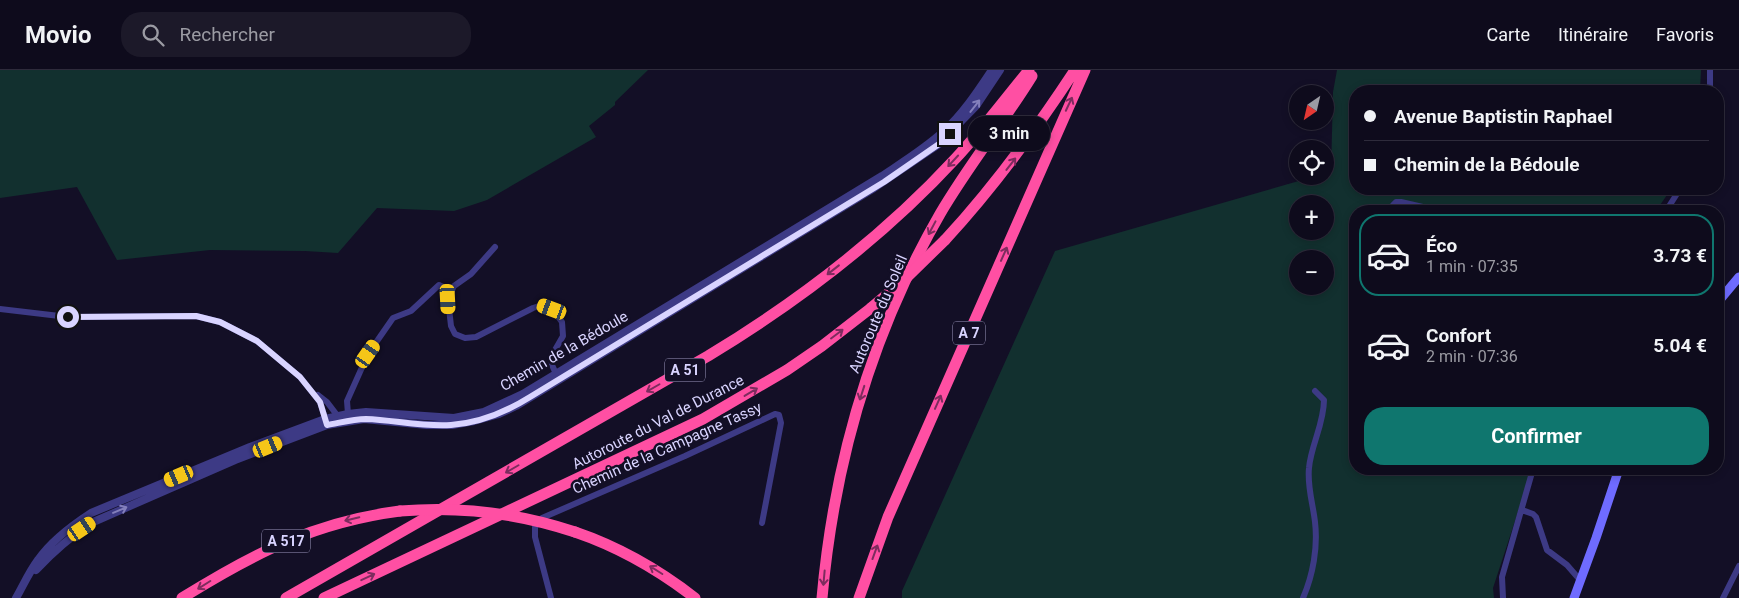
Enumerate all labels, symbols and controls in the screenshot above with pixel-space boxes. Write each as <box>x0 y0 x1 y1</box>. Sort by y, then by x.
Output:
search box <box>121 12 471 57</box>
text: Movio <box>25 21 91 49</box>
icon: search <box>139 21 167 49</box>
text: Rechercher <box>179 23 275 46</box>
text: Carte <box>1487 24 1530 45</box>
text: Itinéraire <box>1558 24 1628 45</box>
text: Favoris <box>1656 24 1714 45</box>
north arrow <box>1289 85 1334 130</box>
map controls <box>1289 85 1334 295</box>
one-way arrow <box>1064 97 1074 112</box>
one-way arrow <box>970 100 981 113</box>
text: Avenue Baptistin Raphael <box>1394 105 1613 128</box>
callout: 3 min <box>968 116 1050 152</box>
route end <box>939 123 961 145</box>
text: 3 min <box>989 124 1029 143</box>
button: locate <box>1289 140 1334 185</box>
text: Chemin de la Bédoule <box>1394 153 1580 176</box>
one-way arrow <box>947 155 959 168</box>
one-way arrow <box>1005 157 1016 170</box>
button: + <box>1289 195 1334 240</box>
one-way arrow <box>927 220 937 235</box>
icon: car <box>1366 233 1411 278</box>
text: Éco <box>1426 234 1457 257</box>
text: 3.73 € <box>1653 244 1707 267</box>
one-way arrow <box>1000 247 1010 262</box>
button: − <box>1289 250 1334 295</box>
street label: Autoroute du Soleil <box>845 252 911 376</box>
text: 1 min · 07:35 <box>1426 257 1518 276</box>
one-way arrow <box>827 265 840 276</box>
car <box>439 284 456 314</box>
car <box>535 297 568 321</box>
route start <box>57 306 79 328</box>
street label: Chemin de la Bédoule <box>497 307 631 395</box>
road number: A 7 <box>953 322 985 344</box>
icon: car <box>1366 323 1411 368</box>
text: Confort <box>1426 324 1491 347</box>
one-way arrow <box>830 329 843 340</box>
text: 5.04 € <box>1653 334 1707 357</box>
car <box>353 337 382 371</box>
text: 2 min · 07:36 <box>1426 347 1518 366</box>
road number: A 51 <box>665 358 705 382</box>
street label: Autoroute du Val de Durance <box>569 371 747 473</box>
one-way arrow <box>647 383 661 393</box>
one-way arrow <box>856 385 866 401</box>
one-way arrow <box>743 387 758 397</box>
one-way arrow <box>934 395 944 410</box>
street label: Chemin de la Campagne Tassy <box>570 398 764 498</box>
button: Confirmer <box>1364 407 1709 465</box>
car <box>251 434 284 460</box>
car <box>162 463 195 489</box>
one-way arrow <box>506 464 520 474</box>
one-way arrow <box>112 505 127 515</box>
car <box>65 514 98 544</box>
one-way arrow <box>344 515 360 524</box>
road number: A 517 <box>262 530 310 552</box>
one-way arrow <box>871 545 880 560</box>
one-way arrow <box>649 565 663 575</box>
one-way arrow <box>819 569 828 585</box>
one-way arrow <box>360 572 375 581</box>
one-way arrow <box>197 580 211 590</box>

